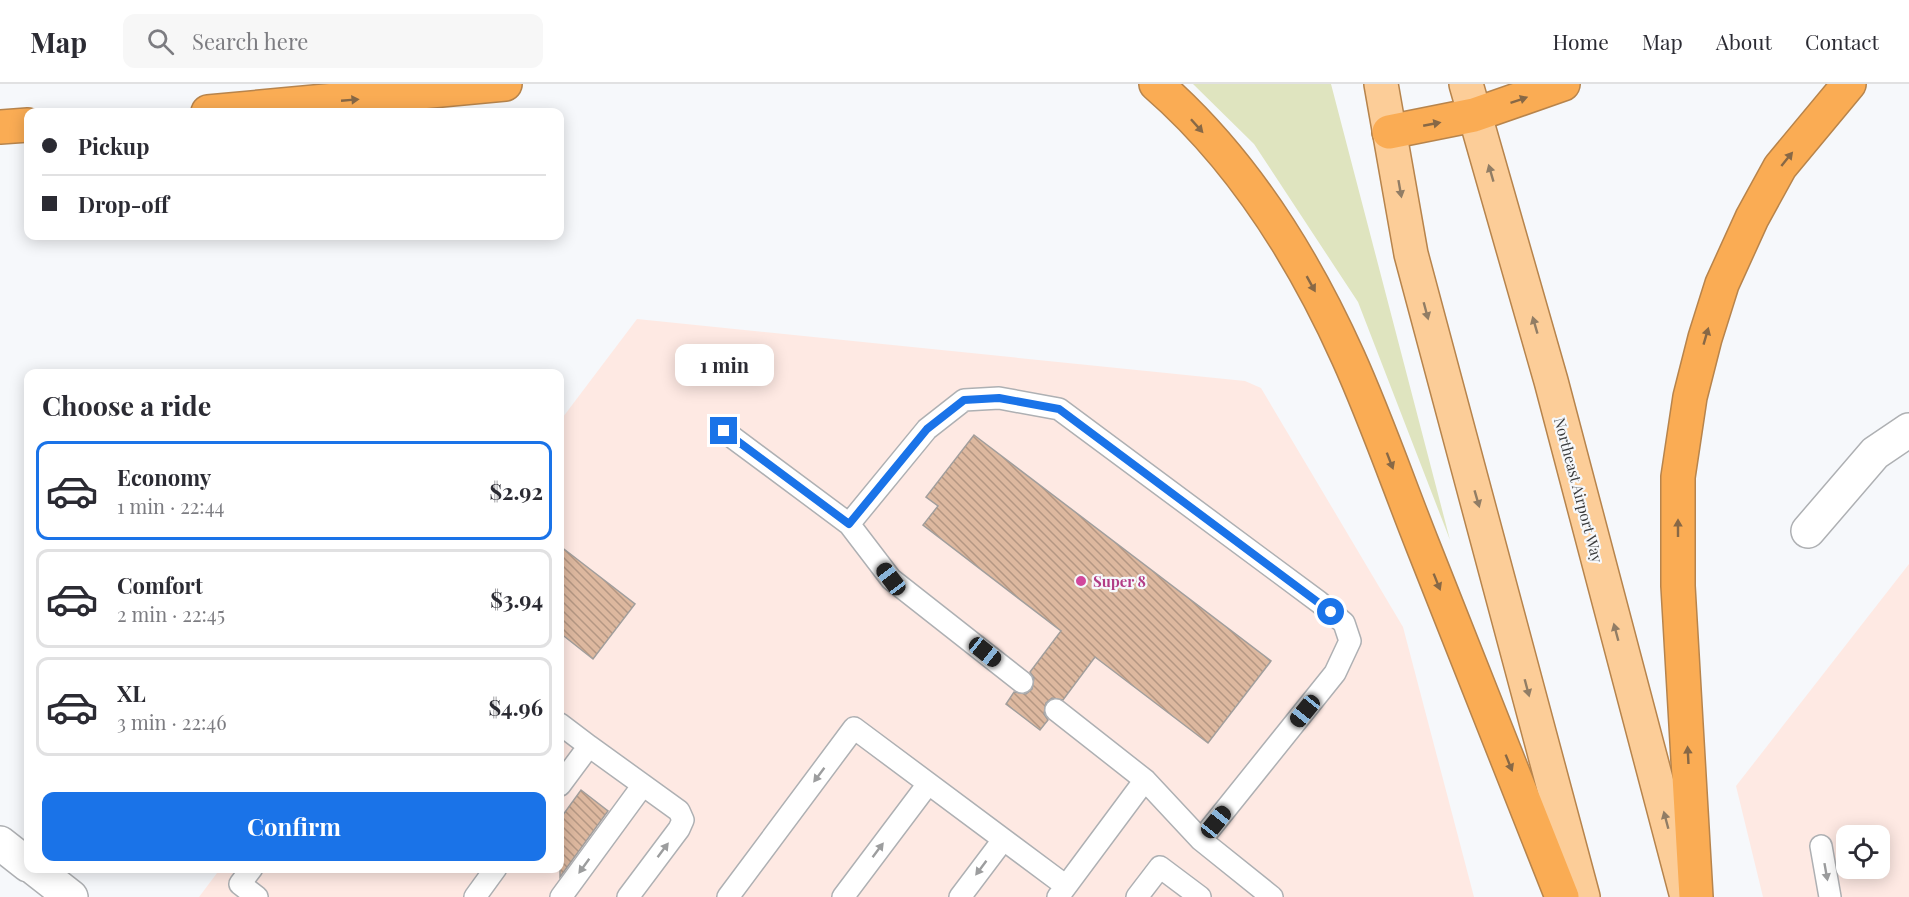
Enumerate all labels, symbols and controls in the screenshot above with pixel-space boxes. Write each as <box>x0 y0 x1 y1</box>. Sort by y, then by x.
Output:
search box <box>123 14 543 68</box>
text: Map <box>30 23 87 60</box>
icon: search <box>144 25 177 58</box>
text: Search here <box>192 26 308 56</box>
text: Home <box>1553 27 1609 55</box>
text: Map <box>1642 27 1683 55</box>
text: About <box>1716 27 1772 55</box>
text: Contact <box>1805 27 1879 55</box>
one-way arrow <box>1510 94 1528 104</box>
one-way arrow <box>340 95 359 105</box>
one-way arrow <box>1190 118 1204 133</box>
one-way arrow <box>1422 119 1441 128</box>
text: Pickup <box>78 131 149 161</box>
one-way arrow <box>1780 151 1793 167</box>
one-way arrow <box>1486 164 1495 182</box>
one-way arrow <box>1396 180 1405 199</box>
text: Drop-off <box>78 189 169 219</box>
one-way arrow <box>1305 275 1315 292</box>
one-way arrow <box>1422 302 1432 320</box>
one-way arrow <box>1530 316 1539 334</box>
one-way arrow <box>1702 327 1711 345</box>
callout: 1 min <box>674 344 774 386</box>
text: 1 min <box>700 351 749 378</box>
text: Choose a ride <box>42 387 211 423</box>
street label: Northeast Airport Way <box>1550 415 1608 565</box>
route end <box>710 417 737 444</box>
one-way arrow <box>1386 452 1395 470</box>
text: Economy <box>117 462 211 492</box>
icon: car <box>45 464 99 518</box>
text: $2.92 <box>489 476 543 506</box>
one-way arrow <box>1473 490 1482 508</box>
text: 1 min · 22:44 <box>117 492 224 519</box>
one-way arrow <box>1673 518 1683 537</box>
car <box>873 559 909 599</box>
text: Comfort <box>117 570 203 600</box>
place label: Super 8 <box>1093 571 1146 591</box>
icon: car <box>45 572 99 626</box>
one-way arrow <box>1433 573 1443 591</box>
marker: Super 8 <box>1074 574 1088 588</box>
text: $3.94 <box>490 584 543 614</box>
route start <box>1317 598 1344 625</box>
text: 2 min · 22:45 <box>117 600 225 627</box>
one-way arrow <box>1611 623 1621 641</box>
car <box>965 634 1005 670</box>
text: XL <box>117 678 146 708</box>
one-way arrow <box>1523 678 1533 697</box>
icon: car <box>45 680 99 734</box>
car <box>1287 691 1323 731</box>
text: $4.96 <box>488 692 543 722</box>
text: 3 min · 22:46 <box>117 708 227 735</box>
one-way arrow <box>1683 745 1692 764</box>
one-way arrow <box>1505 754 1514 772</box>
one-way arrow <box>813 767 825 783</box>
button: Confirm <box>42 792 546 861</box>
car <box>1198 802 1234 842</box>
one-way arrow <box>1661 811 1671 829</box>
map controls <box>1836 825 1890 879</box>
button: locate <box>1836 825 1890 879</box>
one-way arrow <box>657 842 669 858</box>
one-way arrow <box>872 843 884 858</box>
one-way arrow <box>578 858 590 873</box>
one-way arrow <box>976 861 988 876</box>
one-way arrow <box>1821 862 1830 881</box>

